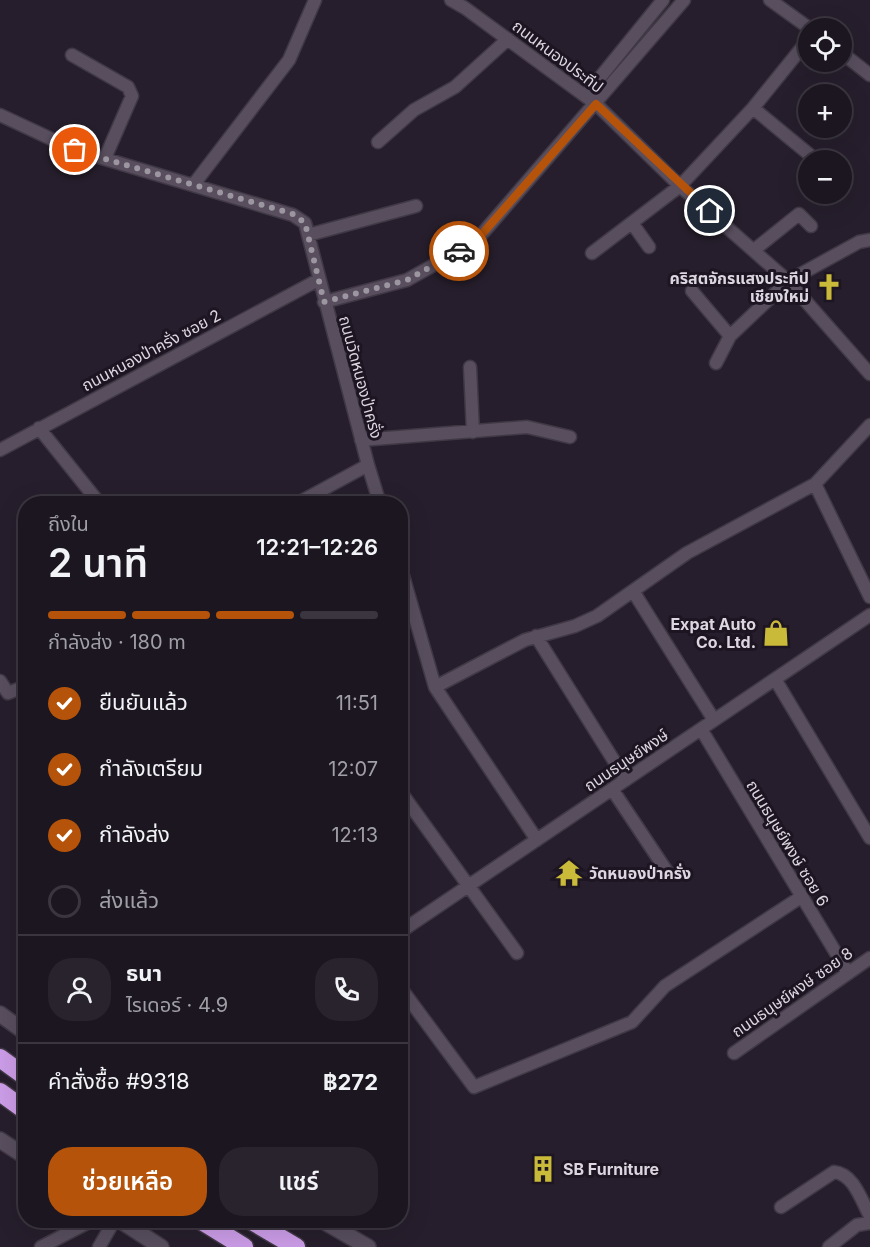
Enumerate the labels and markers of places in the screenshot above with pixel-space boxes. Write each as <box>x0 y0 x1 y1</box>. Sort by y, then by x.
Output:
pin <box>49 124 100 175</box>
pin <box>684 185 735 236</box>
place label: คริสตจักรแสงประทีป เชียงใหม่ <box>669 268 809 306</box>
church icon: คริสตจักรแสงประทีป เชียงใหม่ <box>814 272 844 302</box>
place label: Expat Auto Co. Ltd. <box>670 614 756 652</box>
shop icon: Expat Auto Co. Ltd. <box>761 618 791 648</box>
temple icon: วัดหนองป่าครั่ง <box>554 858 584 888</box>
place label: วัดหนองป่าครั่ง <box>589 863 691 883</box>
building icon: SB Furniture <box>528 1154 558 1184</box>
place label: SB Furniture <box>563 1159 659 1179</box>

